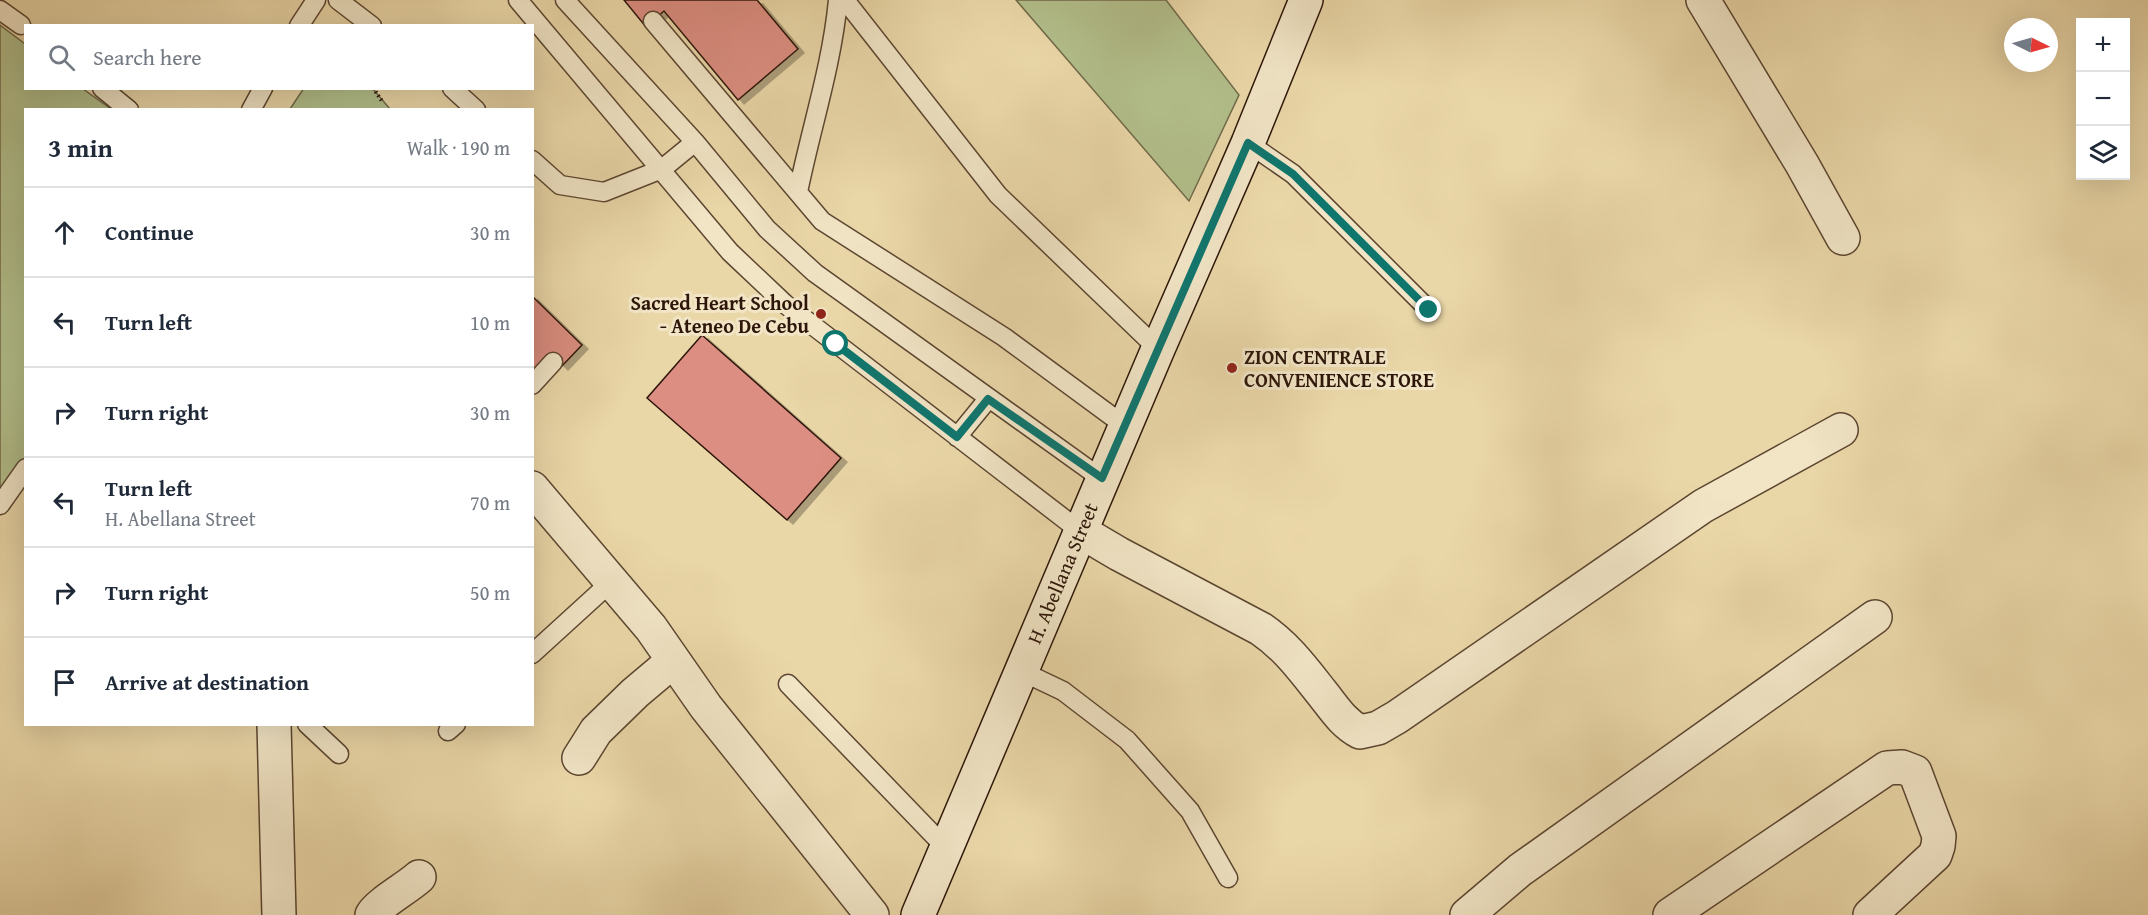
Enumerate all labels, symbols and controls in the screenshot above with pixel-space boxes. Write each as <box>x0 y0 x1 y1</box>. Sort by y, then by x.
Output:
north arrow <box>2004 18 2058 72</box>
map controls <box>2076 18 2130 180</box>
button: + <box>2076 18 2130 72</box>
search box <box>24 24 534 90</box>
icon: search <box>45 41 78 74</box>
text: Search here <box>93 41 202 73</box>
button: − <box>2076 72 2130 126</box>
button: layers <box>2076 126 2130 180</box>
text: 3 min <box>48 128 113 167</box>
text: Walk · 190 m <box>407 133 510 162</box>
icon: ahead <box>48 216 81 249</box>
text: Continue <box>105 216 194 248</box>
text: 30 m <box>470 218 510 247</box>
place label: Sacred Heart School - Ateneo De Cebu <box>631 288 810 340</box>
route end <box>1415 296 1441 322</box>
icon: left <box>48 306 81 339</box>
text: Turn left <box>105 306 192 338</box>
marker: Sacred Heart School - Ateneo De Cebu <box>814 307 828 321</box>
text: 10 m <box>470 308 510 337</box>
route start <box>822 330 848 356</box>
place label: ZION CENTRALE CONVENIENCE STORE <box>1244 342 1434 394</box>
marker: ZION CENTRALE CONVENIENCE STORE <box>1225 361 1239 375</box>
icon: right <box>48 396 81 429</box>
text: Turn right <box>105 396 208 428</box>
text: 30 m <box>470 398 510 427</box>
text: Turn left <box>105 472 192 504</box>
icon: left <box>48 486 81 519</box>
text: 70 m <box>470 488 510 517</box>
street label: H. Abellana Street <box>1019 498 1105 648</box>
text: H. Abellana Street <box>105 504 256 533</box>
icon: right <box>48 576 81 609</box>
text: Turn right <box>105 576 208 608</box>
text: 50 m <box>470 578 510 607</box>
icon: arrive <box>48 666 81 699</box>
text: Arrive at destination <box>105 666 309 698</box>

